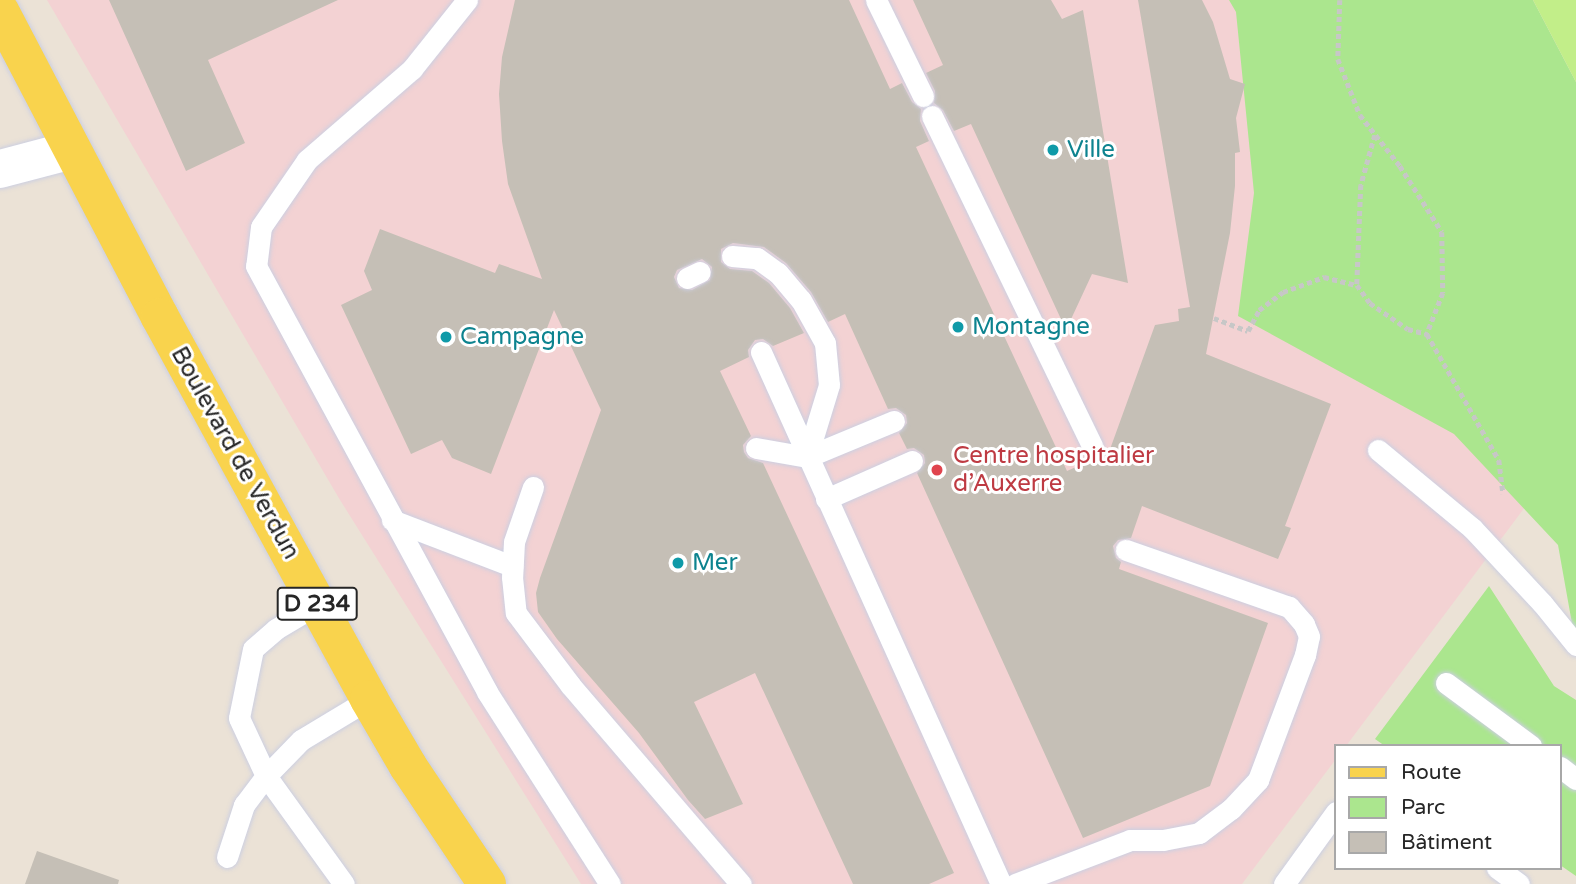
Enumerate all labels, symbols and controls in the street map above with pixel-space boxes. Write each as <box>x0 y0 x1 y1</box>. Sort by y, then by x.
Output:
place label: Ville <box>1067 136 1115 164</box>
marker: Ville <box>1045 142 1061 158</box>
place label: Montagne <box>972 313 1090 341</box>
marker: Montagne <box>950 319 966 335</box>
place label: Campagne <box>460 323 584 351</box>
marker: Campagne <box>438 329 454 345</box>
street label: Boulevard de Verdun <box>165 342 305 564</box>
place label: Centre hospitalier d’Auxerre <box>953 442 1154 498</box>
marker: Centre hospitalier d’Auxerre <box>927 460 947 480</box>
place label: Mer <box>692 549 738 577</box>
marker: Mer <box>670 555 686 571</box>
road number: D 234 <box>275 584 359 624</box>
legend <box>1334 744 1562 870</box>
text: Route <box>1401 760 1461 785</box>
text: Parc <box>1401 795 1445 820</box>
text: Bâtiment <box>1401 830 1492 855</box>

